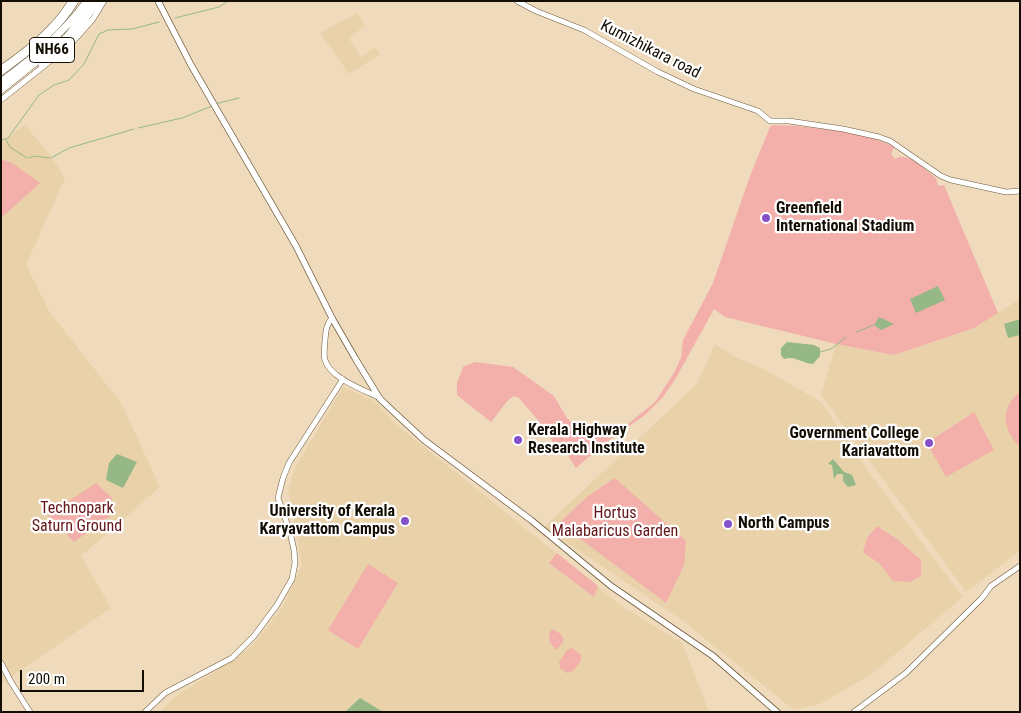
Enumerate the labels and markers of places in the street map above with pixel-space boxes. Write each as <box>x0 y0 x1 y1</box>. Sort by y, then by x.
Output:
place label: Greenfield International Stadium <box>776 199 914 237</box>
marker: Greenfield International Stadium <box>760 212 772 224</box>
place label: Kerala Highway Research Institute <box>528 421 645 459</box>
place label: Government College Kariavattom <box>789 424 919 462</box>
marker: Kerala Highway Research Institute <box>512 434 524 446</box>
marker: Government College Kariavattom <box>923 437 935 449</box>
place label: University of Kerala Karyavattom Campus <box>259 502 395 540</box>
place label: North Campus <box>738 514 829 534</box>
marker: University of Kerala Karyavattom Campus <box>399 515 411 527</box>
marker: North Campus <box>722 518 734 530</box>

